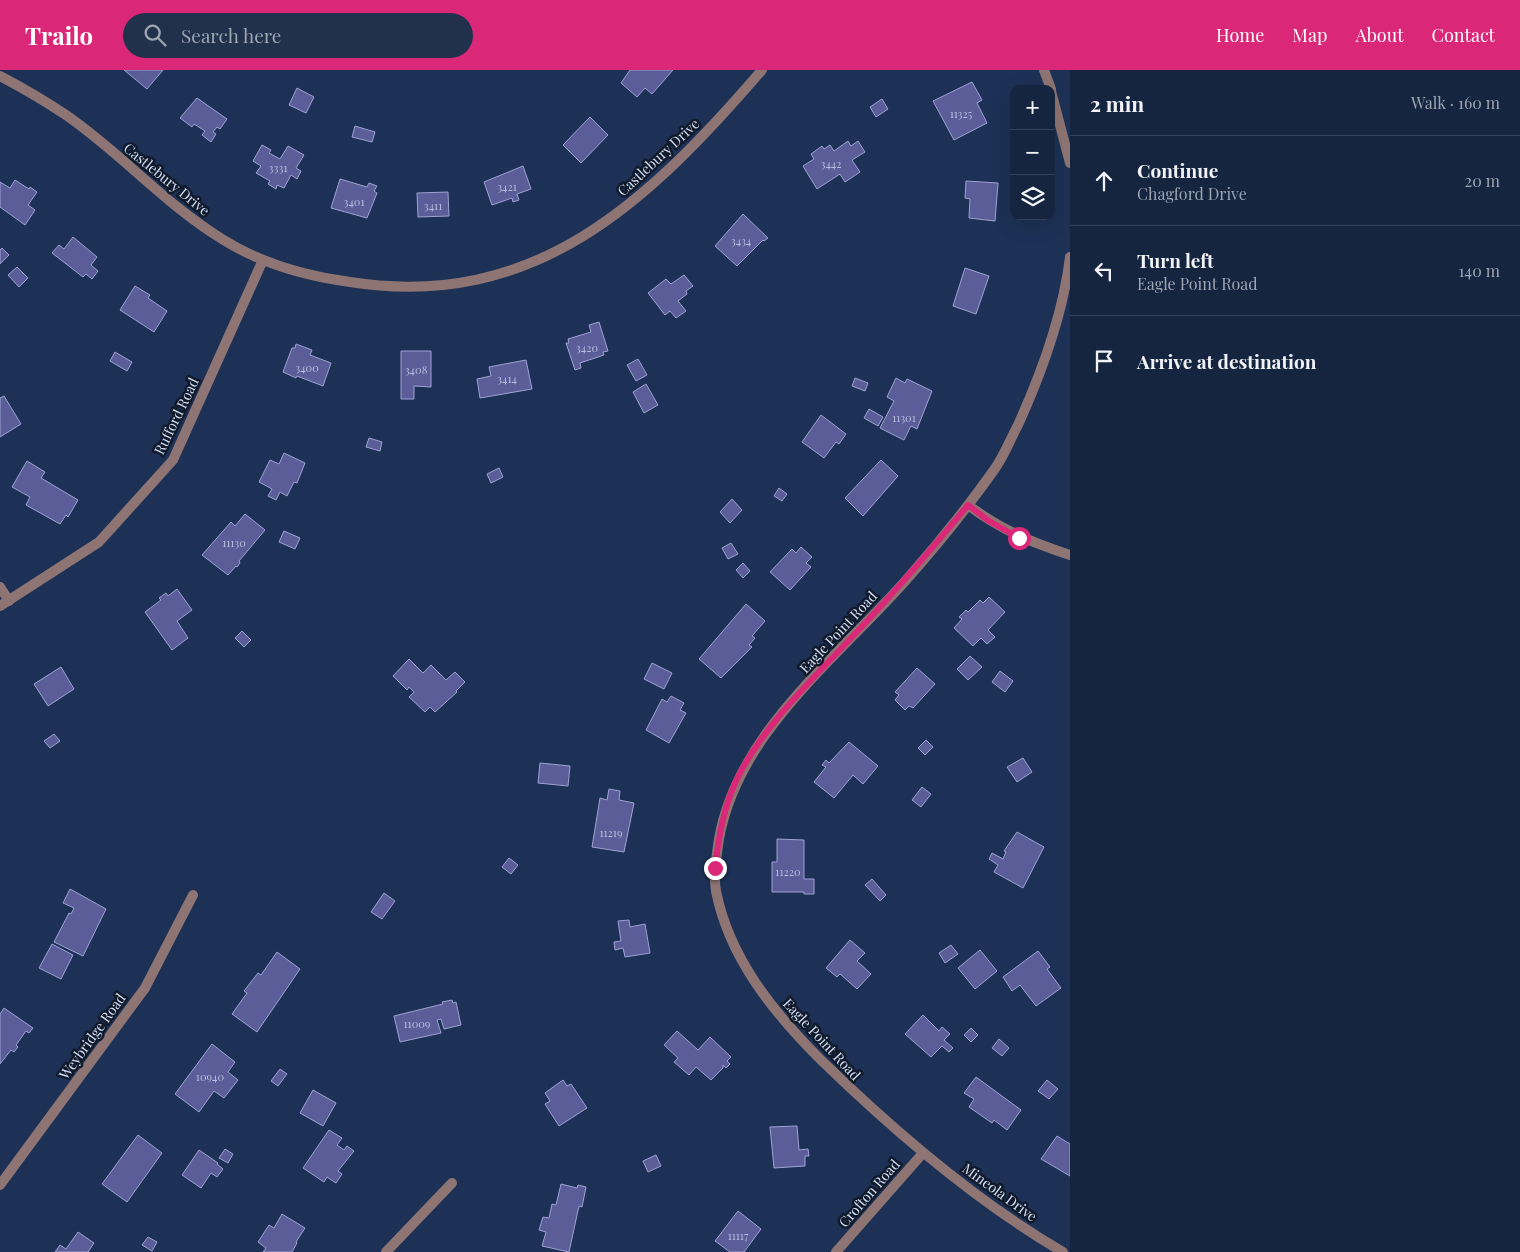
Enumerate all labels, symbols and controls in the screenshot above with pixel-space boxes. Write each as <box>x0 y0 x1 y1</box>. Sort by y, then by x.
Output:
search box <box>123 13 473 58</box>
text: Trailo <box>25 19 93 51</box>
icon: search <box>141 21 169 49</box>
text: Search here <box>181 22 282 48</box>
text: Home <box>1216 23 1264 47</box>
text: Map <box>1292 23 1327 47</box>
text: About <box>1355 23 1404 47</box>
text: Contact <box>1432 23 1495 47</box>
map controls <box>1010 85 1055 220</box>
button: + <box>1010 85 1055 130</box>
text: 2 min <box>1090 89 1144 117</box>
text: Walk · 160 m <box>1411 92 1500 113</box>
house number: 11325 <box>950 106 973 121</box>
street label: Castlebury Drive <box>613 114 703 200</box>
button: − <box>1010 130 1055 175</box>
street label: Castlebury Drive <box>120 138 214 220</box>
house number: 3442 <box>820 156 842 171</box>
text: Continue <box>1137 157 1218 183</box>
house number: 3331 <box>269 160 287 175</box>
icon: ahead <box>1090 167 1118 195</box>
text: 20 m <box>1465 170 1500 191</box>
button: layers <box>1010 175 1055 220</box>
house number: 3421 <box>497 179 517 194</box>
text: Chagford Drive <box>1137 183 1247 204</box>
house number: 3401 <box>343 194 365 209</box>
house number: 3411 <box>424 198 442 213</box>
house number: 3434 <box>731 233 752 248</box>
text: Turn left <box>1137 247 1214 273</box>
icon: left <box>1090 257 1118 285</box>
text: 140 m <box>1458 260 1500 281</box>
text: Eagle Point Road <box>1137 273 1258 294</box>
house number: 3420 <box>576 340 599 355</box>
icon: arrive <box>1090 347 1118 375</box>
text: Arrive at destination <box>1137 348 1317 374</box>
house number: 3400 <box>295 360 319 375</box>
house number: 3408 <box>405 362 428 377</box>
house number: 3414 <box>497 371 518 386</box>
street label: Rufford Road <box>149 374 203 458</box>
house number: 11301 <box>892 410 916 425</box>
route start <box>1008 527 1031 550</box>
house number: 11130 <box>222 535 246 550</box>
street label: Eagle Point Road <box>795 587 881 677</box>
house number: 11219 <box>599 825 623 840</box>
route end <box>704 857 727 880</box>
house number: 11220 <box>775 864 801 879</box>
street label: Weybridge Road <box>54 989 130 1084</box>
street label: Eagle Point Road <box>779 994 865 1084</box>
house number: 11009 <box>404 1016 431 1031</box>
house number: 10940 <box>196 1069 225 1084</box>
street label: Crofton Road <box>834 1155 904 1231</box>
street label: Mineola Drive <box>959 1159 1041 1225</box>
house number: 11117 <box>728 1228 749 1243</box>

